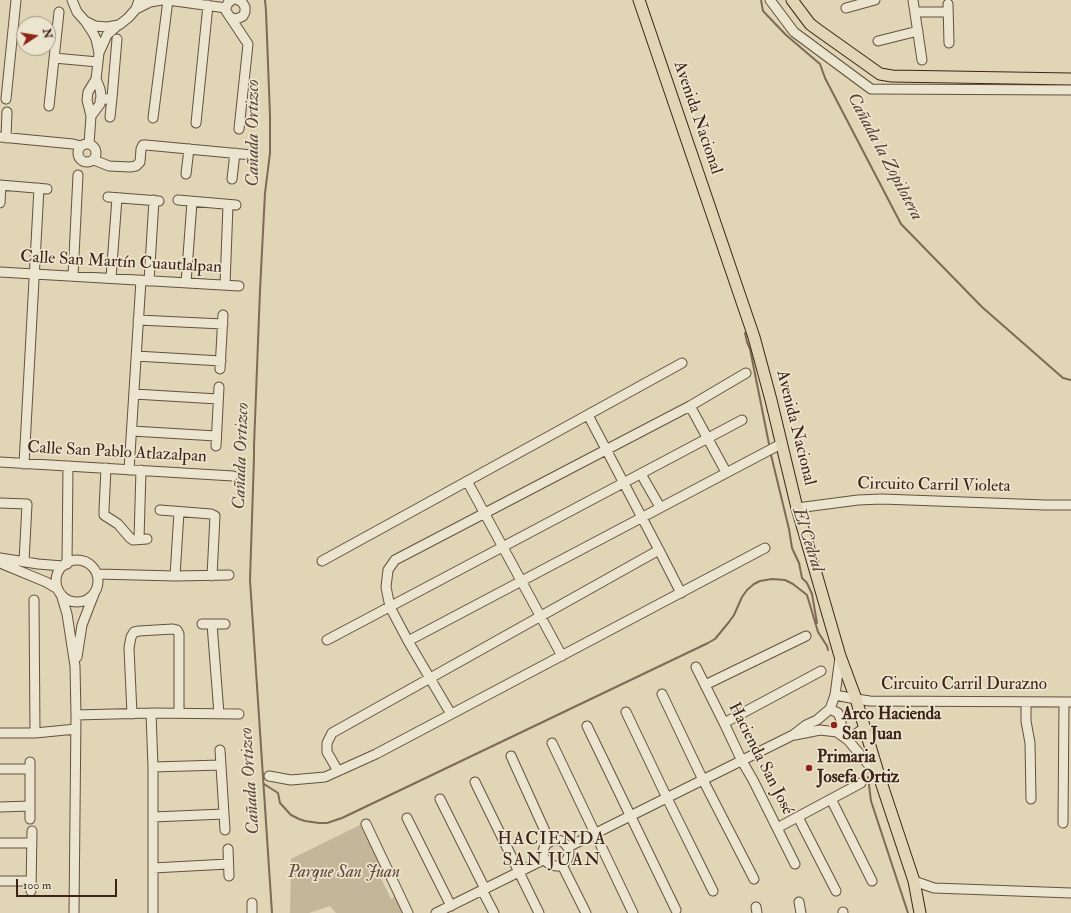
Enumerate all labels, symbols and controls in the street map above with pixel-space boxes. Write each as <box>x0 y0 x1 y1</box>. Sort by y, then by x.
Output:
north arrow <box>16 16 56 56</box>
text: N <box>40 27 55 40</box>
street label: Avenida Nacional <box>668 59 726 177</box>
water label: Cañada Ortizco <box>243 79 265 187</box>
water label: Cañada la Zopilotera <box>841 89 927 225</box>
street label: Calle San Martín Cuautlalpan <box>20 248 222 278</box>
street label: Avenida Nacional <box>771 368 819 488</box>
water label: Cañada Ortizco <box>229 402 255 510</box>
street label: Calle San Pablo Atlazalpan <box>27 438 207 468</box>
street label: Circuito Carril Violeta <box>857 474 1011 498</box>
water label: El Cedral <box>786 505 828 575</box>
street label: Circuito Carril Durazno <box>881 675 1047 695</box>
street label: Hacienda San José <box>723 699 797 819</box>
place label: Arco Hacienda San Juan <box>842 705 941 745</box>
marker: Arco Hacienda San Juan <box>829 720 839 730</box>
water label: Cañada Ortizco <box>236 727 266 835</box>
place label: Primaria Josefa Ortiz <box>817 748 899 788</box>
marker: Primaria Josefa Ortiz <box>804 763 814 773</box>
district label: HACIENDA SAN JUAN <box>497 829 607 872</box>
park label: Parque San Juan <box>288 863 400 883</box>
scale bar <box>18 871 119 897</box>
text: 100 m <box>23 878 51 893</box>

